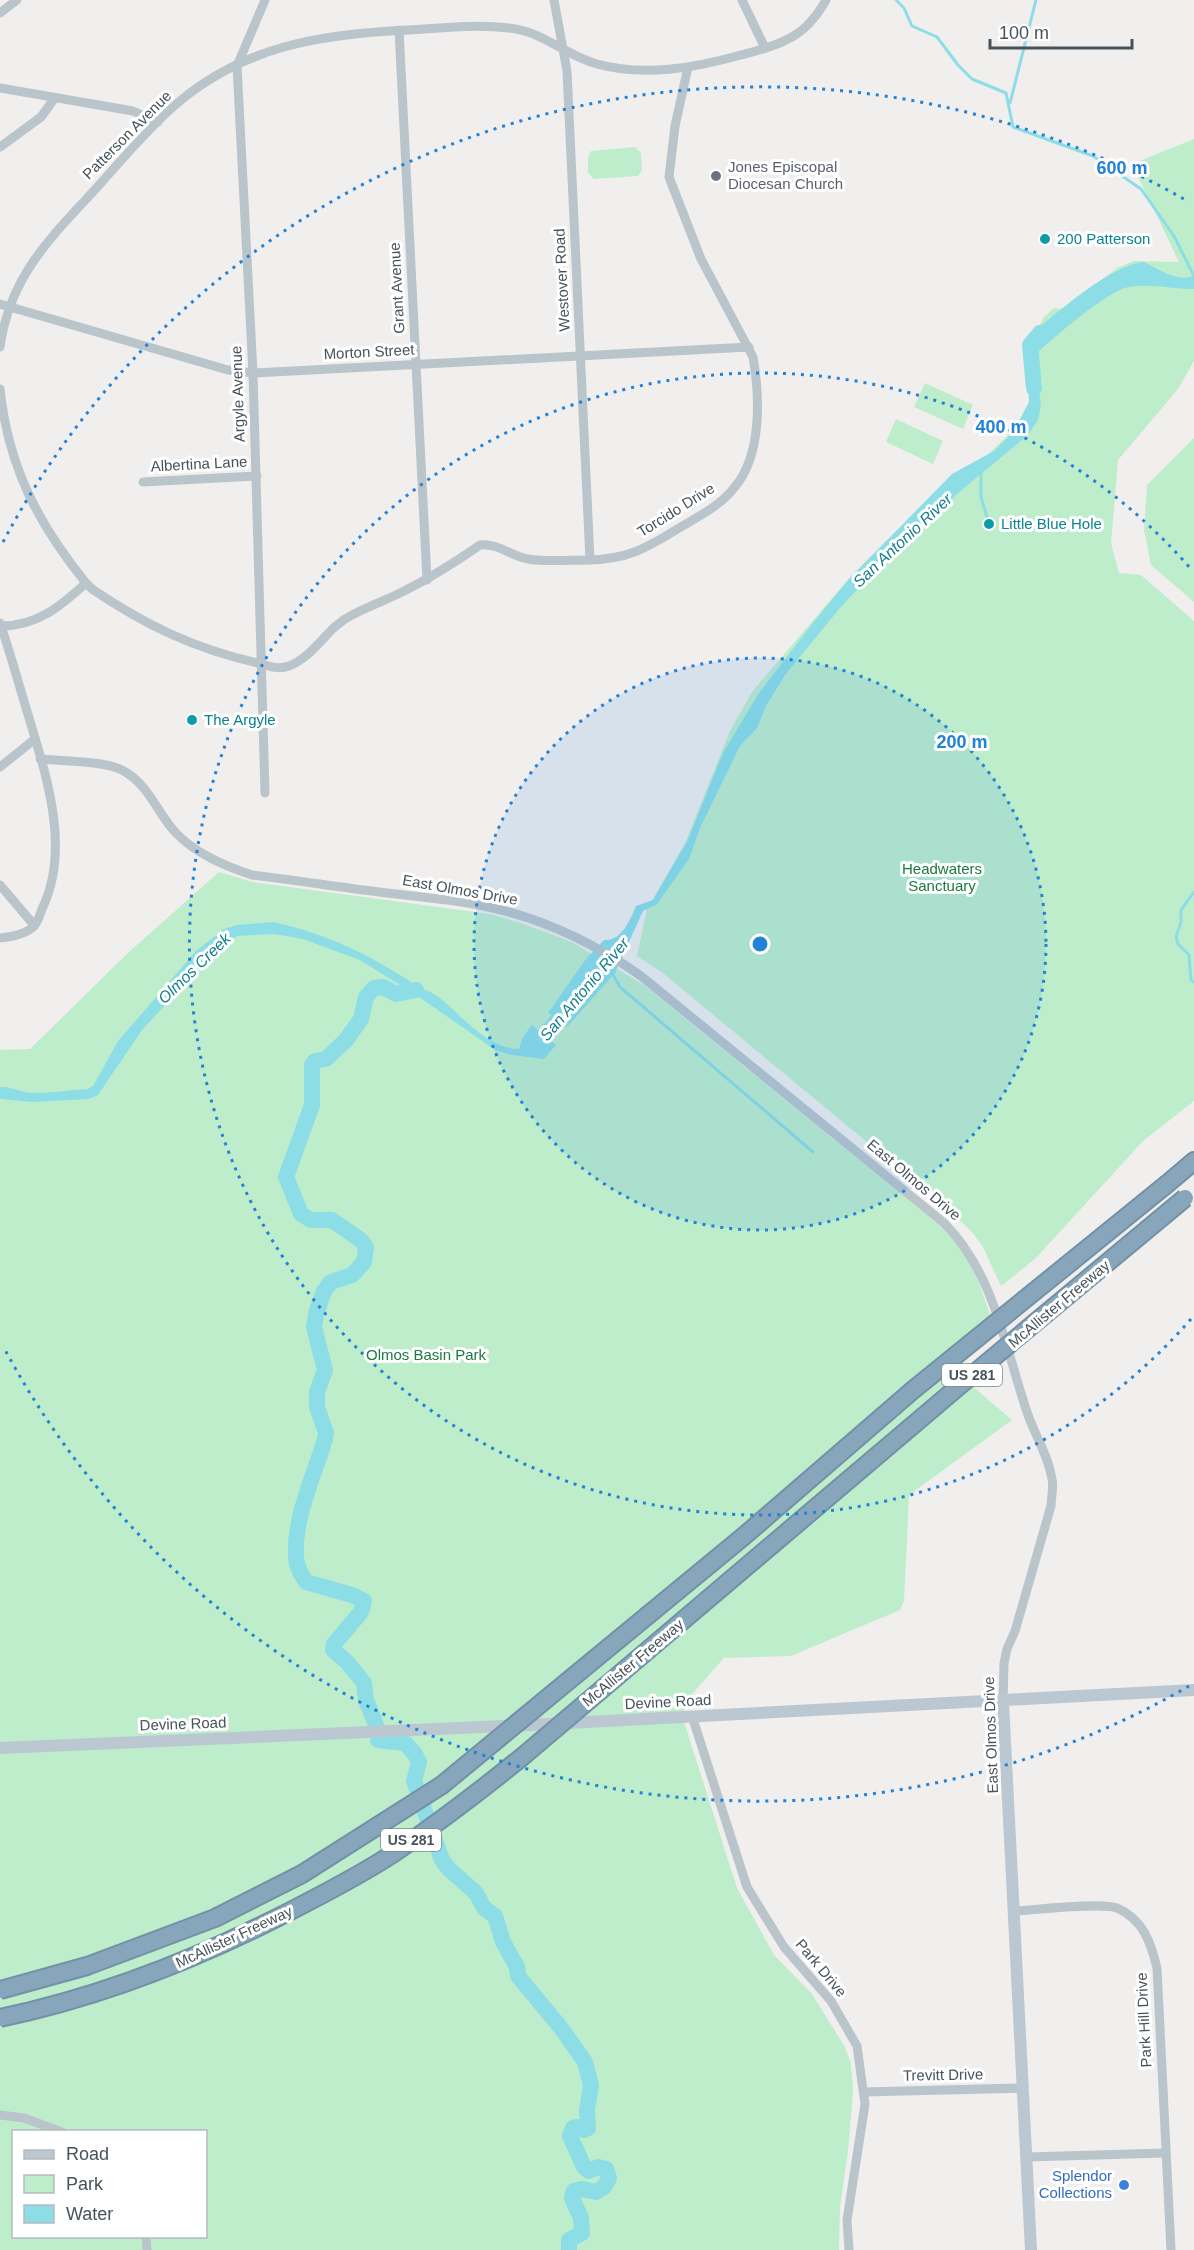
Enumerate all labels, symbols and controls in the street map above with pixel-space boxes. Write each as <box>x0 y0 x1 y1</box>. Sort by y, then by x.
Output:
scale bar <box>990 12 1132 50</box>
text: 100 m <box>999 23 1049 43</box>
street label: Patterson Avenue <box>79 87 174 182</box>
place label: Jones Episcopal Diocesan Church <box>728 158 843 192</box>
text: 600 m <box>1096 158 1148 178</box>
marker: Jones Episcopal Diocesan Church <box>709 169 723 183</box>
street label: Westover Road <box>550 228 573 332</box>
place label: 200 Patterson <box>1057 230 1150 247</box>
marker: 200 Patterson <box>1038 232 1052 246</box>
street label: Grant Avenue <box>386 242 407 334</box>
street label: Morton Street <box>323 341 416 362</box>
street label: Argyle Avenue <box>227 346 248 443</box>
text: 400 m <box>975 417 1027 437</box>
street label: Albertina Lane <box>150 452 248 475</box>
street label: Torcido Drive <box>634 479 717 540</box>
water label: San Antonio River <box>850 490 956 590</box>
place label: Little Blue Hole <box>1001 515 1102 532</box>
marker: Little Blue Hole <box>982 517 996 531</box>
place label: The Argyle <box>204 711 276 728</box>
marker: The Argyle <box>185 713 199 727</box>
text: 200 m <box>936 732 988 752</box>
park label: Headwaters Sanctuary <box>902 860 982 894</box>
street label: East Olmos Drive <box>401 871 519 908</box>
water label: Olmos Creek <box>155 929 235 1007</box>
water label: San Antonio River <box>537 934 633 1044</box>
centre of rings <box>750 934 770 954</box>
street label: East Olmos Drive <box>864 1136 964 1224</box>
street label: McAllister Freeway <box>1005 1256 1113 1351</box>
park label: Olmos Basin Park <box>366 1346 487 1363</box>
road number: US 281 <box>942 1364 1002 1386</box>
street label: McAllister Freeway <box>579 1615 687 1710</box>
street label: East Olmos Drive <box>980 1676 1001 1794</box>
street label: Devine Road <box>624 1691 712 1712</box>
street label: Devine Road <box>139 1713 227 1734</box>
road number: US 281 <box>381 1829 441 1851</box>
street label: McAllister Freeway <box>173 1902 295 1971</box>
street label: Park Drive <box>792 1935 850 2000</box>
street label: Park Hill Drive <box>1133 1972 1154 2068</box>
street label: Trevitt Drive <box>903 2065 983 2084</box>
legend <box>12 2130 207 2238</box>
text: Road <box>66 2144 109 2164</box>
place label: Splendor Collections <box>1039 2167 1112 2201</box>
text: Park <box>66 2174 104 2194</box>
marker: Splendor Collections <box>1117 2178 1131 2192</box>
text: Water <box>66 2204 113 2224</box>

